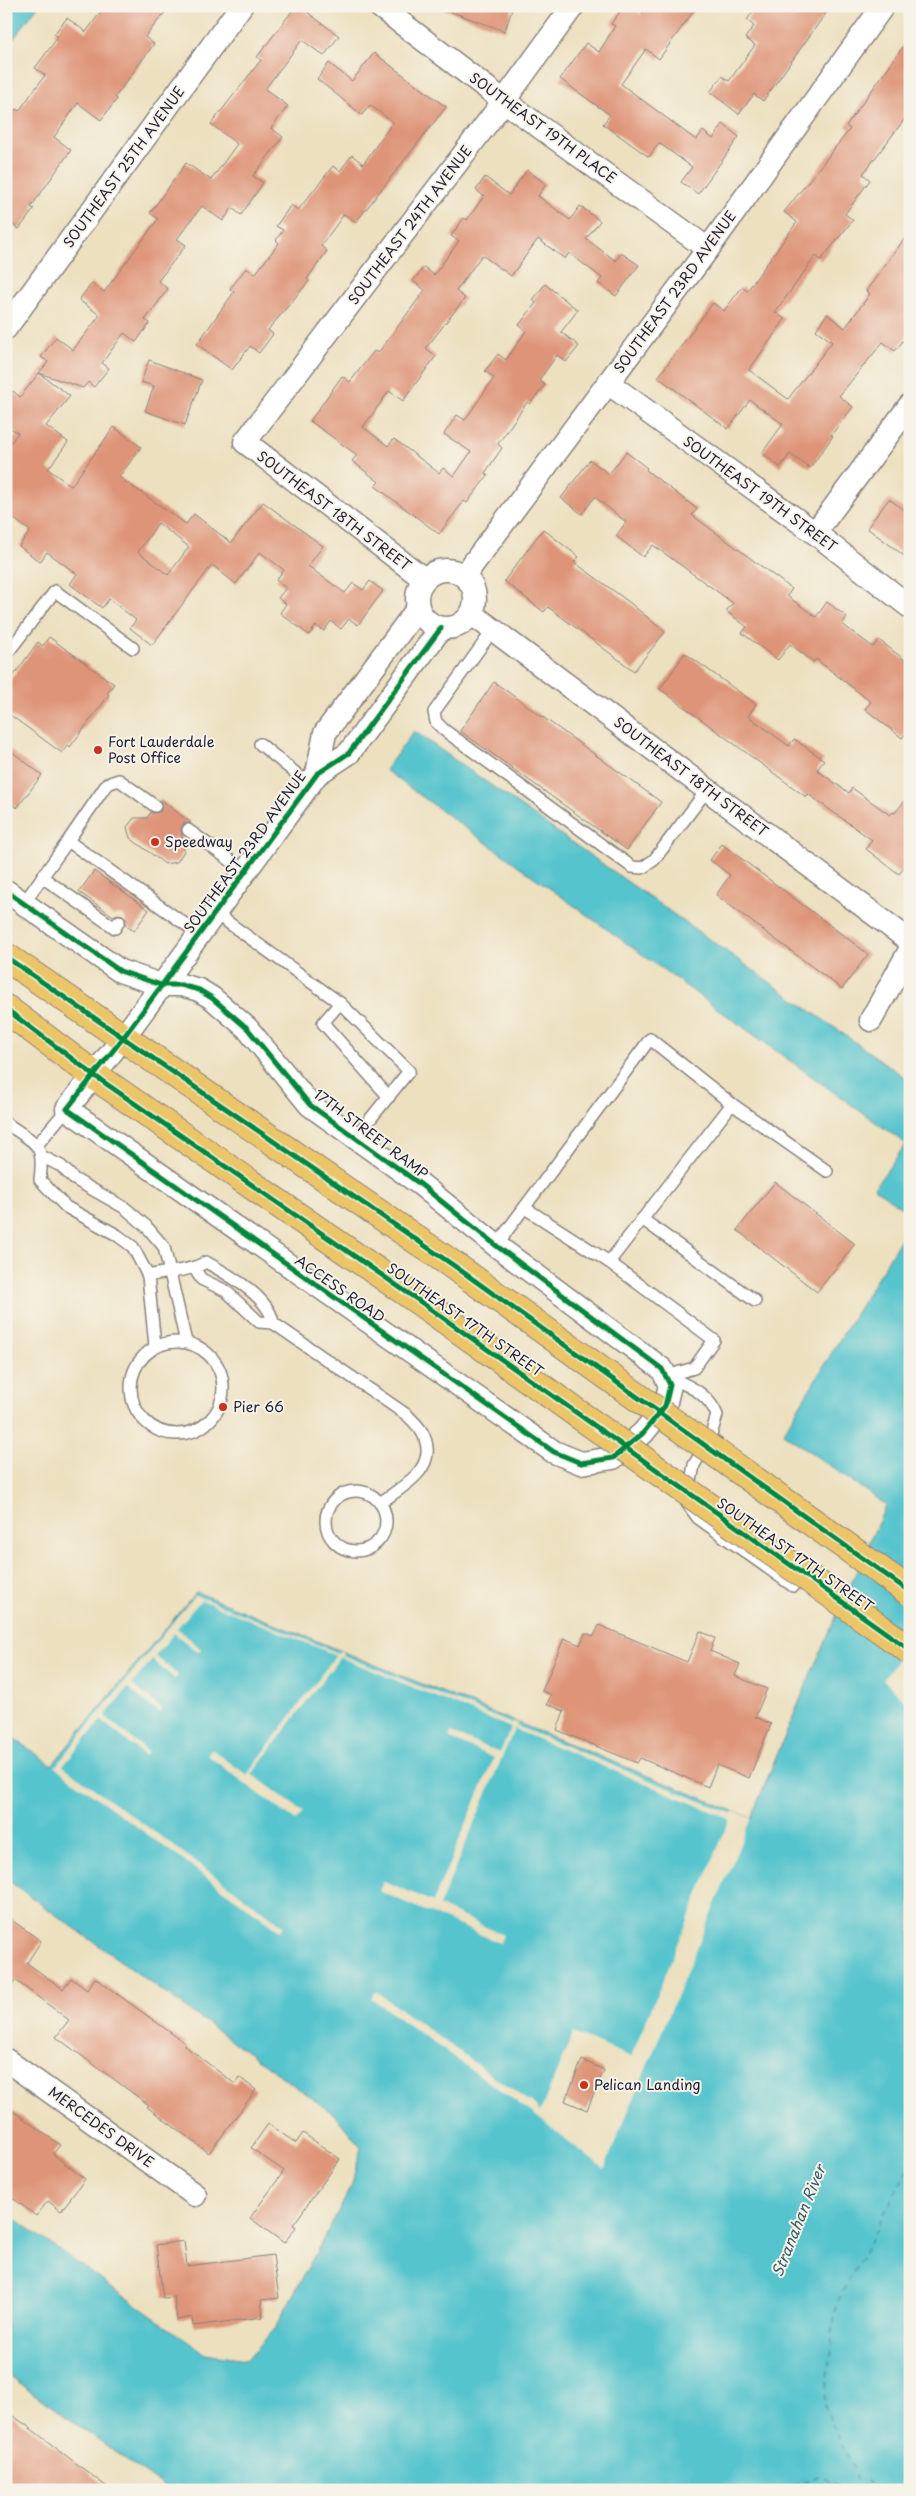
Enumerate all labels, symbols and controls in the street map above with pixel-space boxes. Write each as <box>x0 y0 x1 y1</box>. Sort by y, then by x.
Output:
street label: SOUTHEAST 19TH PLACE <box>465 67 621 188</box>
street label: SOUTHEAST 25TH AVENUE <box>58 82 189 252</box>
street label: SOUTHEAST 24TH AVENUE <box>343 141 477 309</box>
street label: SOUTHEAST 23RD AVENUE <box>608 206 741 377</box>
street label: SOUTHEAST 19TH STREET <box>679 431 842 557</box>
street label: SOUTHEAST 18TH STREET <box>253 446 416 576</box>
street label: SOUTHEAST 18TH STREET <box>610 712 773 842</box>
place label: Fort Lauderdale Post Office <box>108 731 215 768</box>
marker: Fort Lauderdale Post Office <box>92 744 104 756</box>
street label: SOUTHEAST 23RD AVENUE <box>178 766 311 937</box>
place label: Speedway <box>165 831 233 852</box>
marker: Speedway <box>149 836 161 848</box>
street label: 17TH STREET RAMP <box>310 1084 433 1184</box>
street label: ACCESS ROAD <box>291 1250 390 1327</box>
street label: SOUTHEAST 17TH STREET <box>383 1257 548 1382</box>
place label: Pier 66 <box>233 1396 284 1417</box>
marker: Pier 66 <box>217 1401 229 1413</box>
street label: SOUTHEAST 17TH STREET <box>713 1492 878 1617</box>
place label: Pelican Landing <box>594 2074 701 2095</box>
marker: Pelican Landing <box>578 2079 590 2091</box>
street label: MERCEDES DRIVE <box>44 2081 159 2172</box>
water label: Stranahan River <box>765 2159 831 2280</box>

